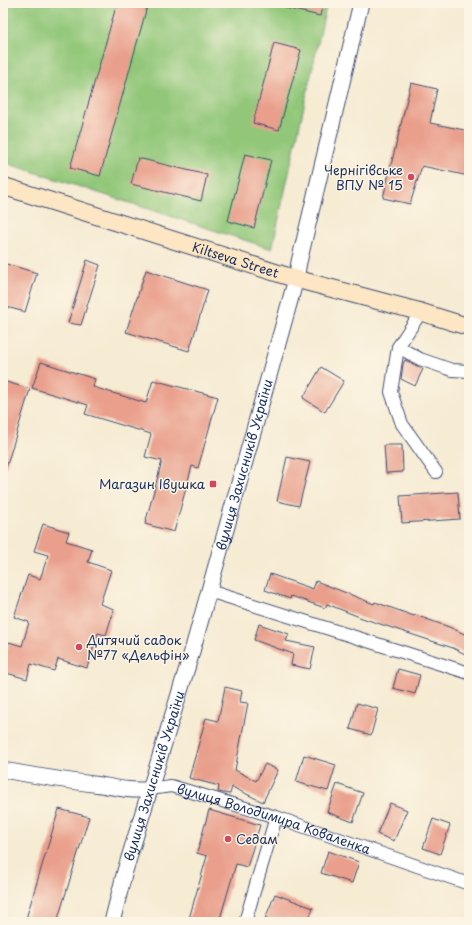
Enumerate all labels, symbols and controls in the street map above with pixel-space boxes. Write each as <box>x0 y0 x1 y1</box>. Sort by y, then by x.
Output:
place label: Чернігівське ВПУ № 15 <box>324 160 403 194</box>
marker: Чернігівське ВПУ № 15 <box>406 172 416 182</box>
street label: Kiltseva Street <box>190 237 281 282</box>
street label: вулиця Захисників України <box>211 377 277 552</box>
place label: Магазин Івушка <box>99 474 206 493</box>
marker: Магазин Івушка <box>208 479 218 489</box>
place label: Дитячий садок №77 «Дельфін» <box>86 630 189 664</box>
marker: Дитячий садок №77 «Дельфін» <box>74 642 84 652</box>
street label: вулиця Захисників України <box>119 688 189 863</box>
street label: вулиця Володимира Коваленка <box>175 778 374 858</box>
place label: Седам <box>236 829 278 848</box>
marker: Седам <box>223 834 233 844</box>

